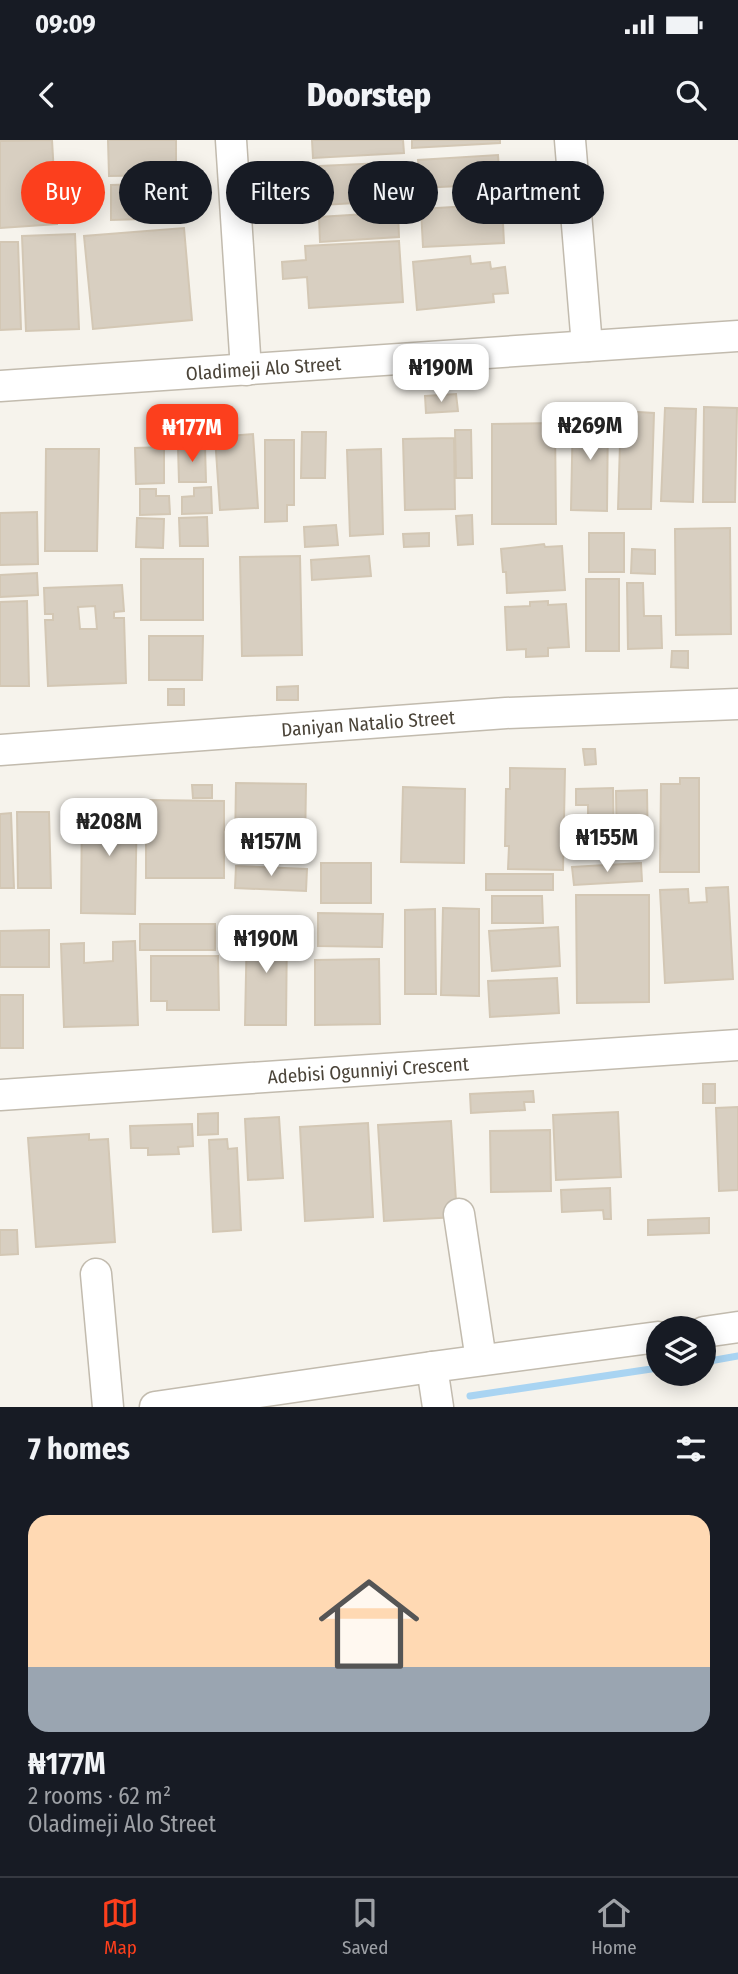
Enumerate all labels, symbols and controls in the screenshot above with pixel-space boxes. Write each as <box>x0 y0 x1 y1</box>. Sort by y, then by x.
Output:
text: 09:09 <box>35 9 96 40</box>
icon: back <box>28 76 66 114</box>
text: Doorstep <box>307 76 431 114</box>
icon: search <box>672 76 710 114</box>
chip: Buy <box>21 161 105 224</box>
chip: Rent <box>119 161 212 224</box>
chip: Filters <box>226 161 334 224</box>
chip: New <box>348 161 438 224</box>
chip: Apartment <box>452 161 604 224</box>
pin: ₦190M <box>392 344 490 404</box>
street label: Oladimeji Alo Street <box>185 352 343 385</box>
text: ₦190M <box>409 353 473 381</box>
pin: ₦269M <box>541 402 639 462</box>
pin: ₦177M <box>143 404 241 464</box>
text: ₦269M <box>558 411 622 439</box>
text: ₦177M <box>162 413 222 441</box>
street label: Daniyan Natalio Street <box>280 706 457 741</box>
pin: ₦208M <box>60 798 158 858</box>
text: ₦208M <box>76 807 142 835</box>
pin: ₦155M <box>558 814 656 874</box>
pin: ₦157M <box>222 818 320 878</box>
text: ₦155M <box>576 823 638 851</box>
text: ₦157M <box>241 827 301 855</box>
pin: ₦190M <box>217 916 315 975</box>
text: ₦190M <box>234 924 298 952</box>
street label: Adebisi Ogunniyi Crescent <box>267 1052 470 1089</box>
map controls <box>646 1316 716 1386</box>
button: layers <box>646 1316 716 1386</box>
icon: filters <box>672 1430 710 1468</box>
text: 7 homes <box>28 1431 130 1467</box>
icon: home <box>306 1561 432 1687</box>
text: ₦177M <box>28 1746 106 1782</box>
text: 2 rooms · 62 m² <box>28 1782 171 1810</box>
text: Oladimeji Alo Street <box>28 1810 216 1838</box>
tab: Map <box>101 1894 139 1959</box>
tab: Saved <box>342 1894 388 1959</box>
tab: Home <box>591 1894 637 1959</box>

